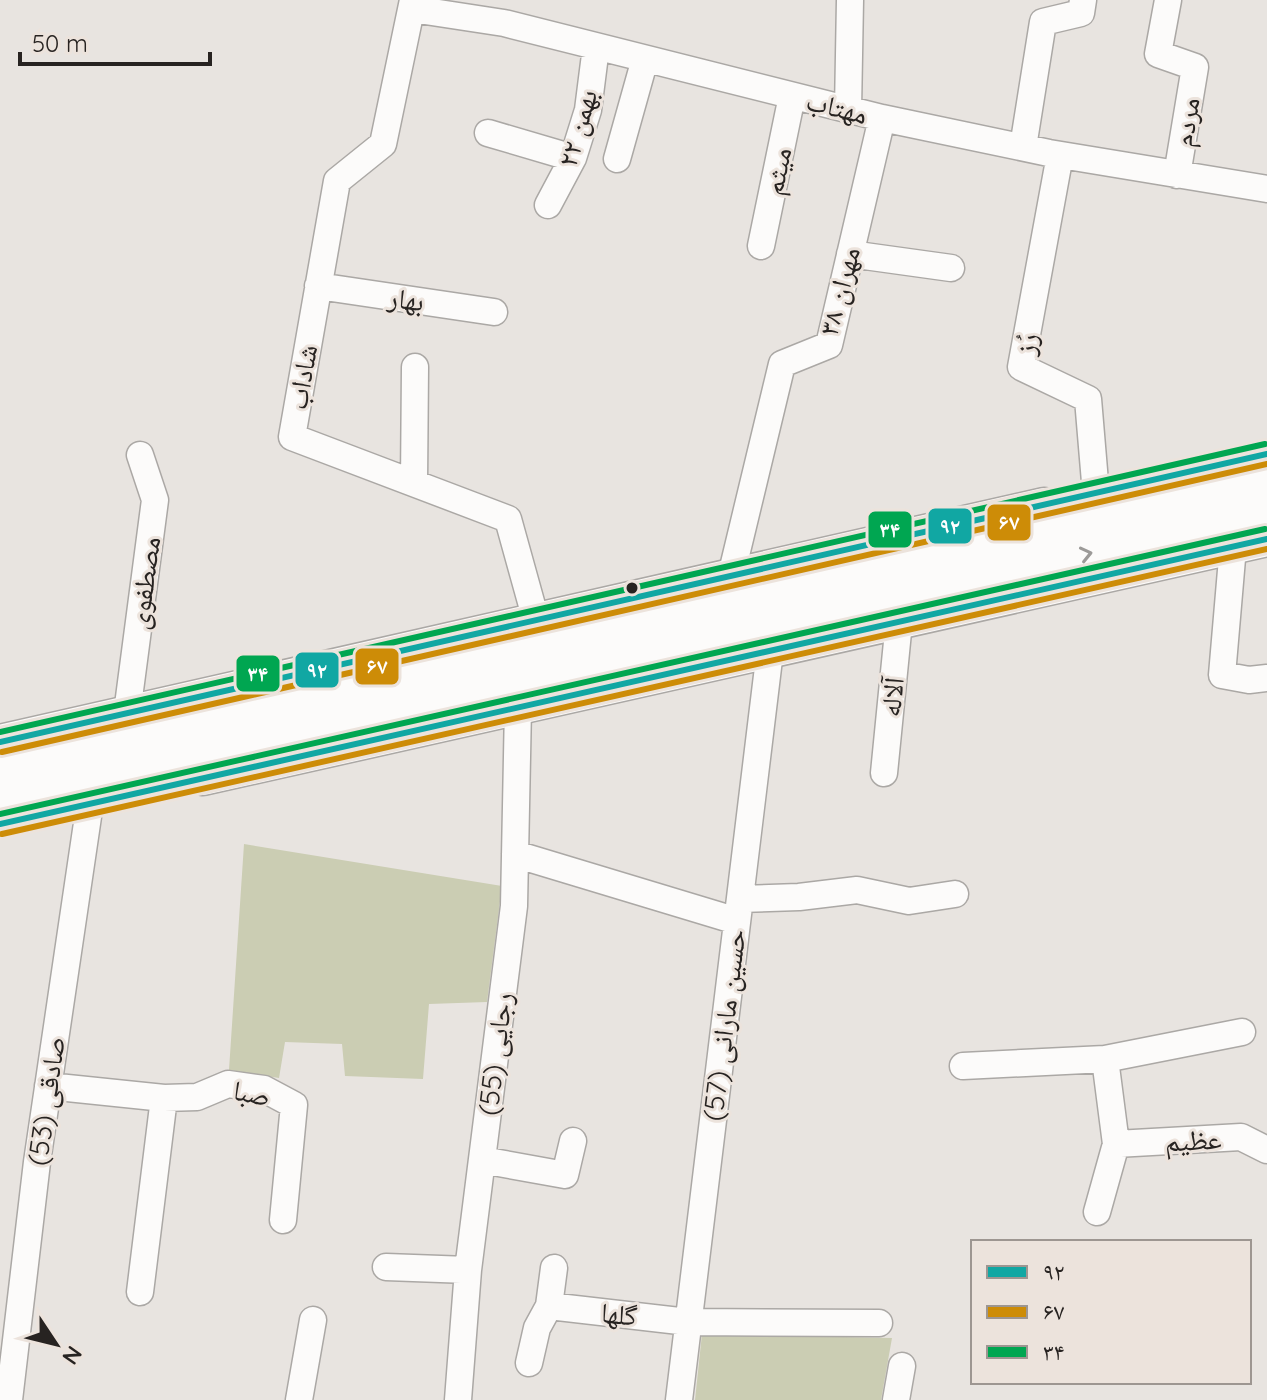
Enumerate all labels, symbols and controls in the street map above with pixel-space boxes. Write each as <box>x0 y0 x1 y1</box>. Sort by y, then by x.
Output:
scale bar <box>20 16 210 66</box>
text: 50 m <box>32 28 88 58</box>
street label: مهتاب <box>803 82 872 131</box>
street label: ۲۲ بهمن <box>549 85 605 171</box>
street label: مردم <box>1164 95 1209 149</box>
street label: میثم <box>754 144 801 198</box>
street label: مهران ۳۸ <box>810 243 867 339</box>
street label: بهار <box>385 279 426 318</box>
street label: رُز <box>1006 331 1044 358</box>
street label: شاداب <box>279 342 324 412</box>
line badge: ۶۷ <box>986 503 1032 542</box>
line badge: ۹۲ <box>927 507 973 545</box>
text: ۶۷ <box>998 508 1020 536</box>
line badge: ۳۴ <box>867 510 913 549</box>
text: ۹۲ <box>939 512 961 540</box>
text: ۳۴ <box>879 515 901 543</box>
street label: مصطفوی <box>120 534 167 632</box>
one-way arrow <box>1078 546 1092 563</box>
unlabelled marker <box>624 580 640 596</box>
line badge: ۶۷ <box>354 647 400 686</box>
line badge: ۹۲ <box>294 651 340 689</box>
text: ۶۷ <box>366 652 388 680</box>
line badge: ۳۴ <box>235 654 281 693</box>
text: ۹۲ <box>306 656 328 684</box>
text: ۳۴ <box>247 659 269 687</box>
street label: آلاله <box>872 674 911 719</box>
street label: حسین مارانی (57) <box>694 927 754 1123</box>
street label: رجایی (55) <box>470 990 520 1118</box>
street label: صادقی (53) <box>19 1034 73 1168</box>
street label: صبا <box>230 1072 274 1113</box>
street label: عظیم <box>1164 1121 1222 1160</box>
legend <box>971 1240 1251 1384</box>
text: ۹۲ <box>1043 1256 1065 1286</box>
street label: گلها <box>599 1294 639 1333</box>
text: ۶۷ <box>1043 1296 1065 1326</box>
north arrow <box>16 1304 96 1384</box>
text: ۳۴ <box>1043 1336 1065 1366</box>
text: N <box>56 1341 88 1370</box>

